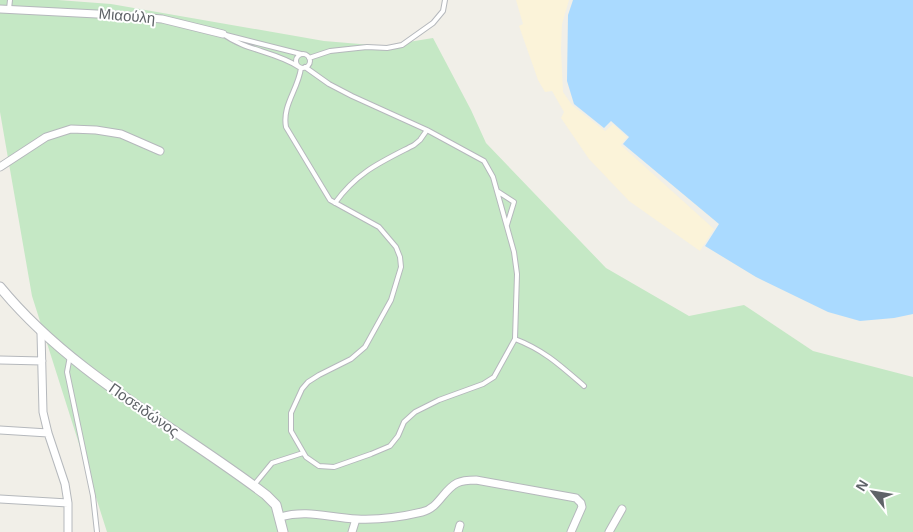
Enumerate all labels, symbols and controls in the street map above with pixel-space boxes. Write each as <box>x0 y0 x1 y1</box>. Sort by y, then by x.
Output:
street label: Μιαούλη <box>98 5 156 26</box>
street label: Ποσειδώνος <box>106 379 183 440</box>
north arrow <box>848 467 898 517</box>
text: N <box>852 477 871 494</box>

